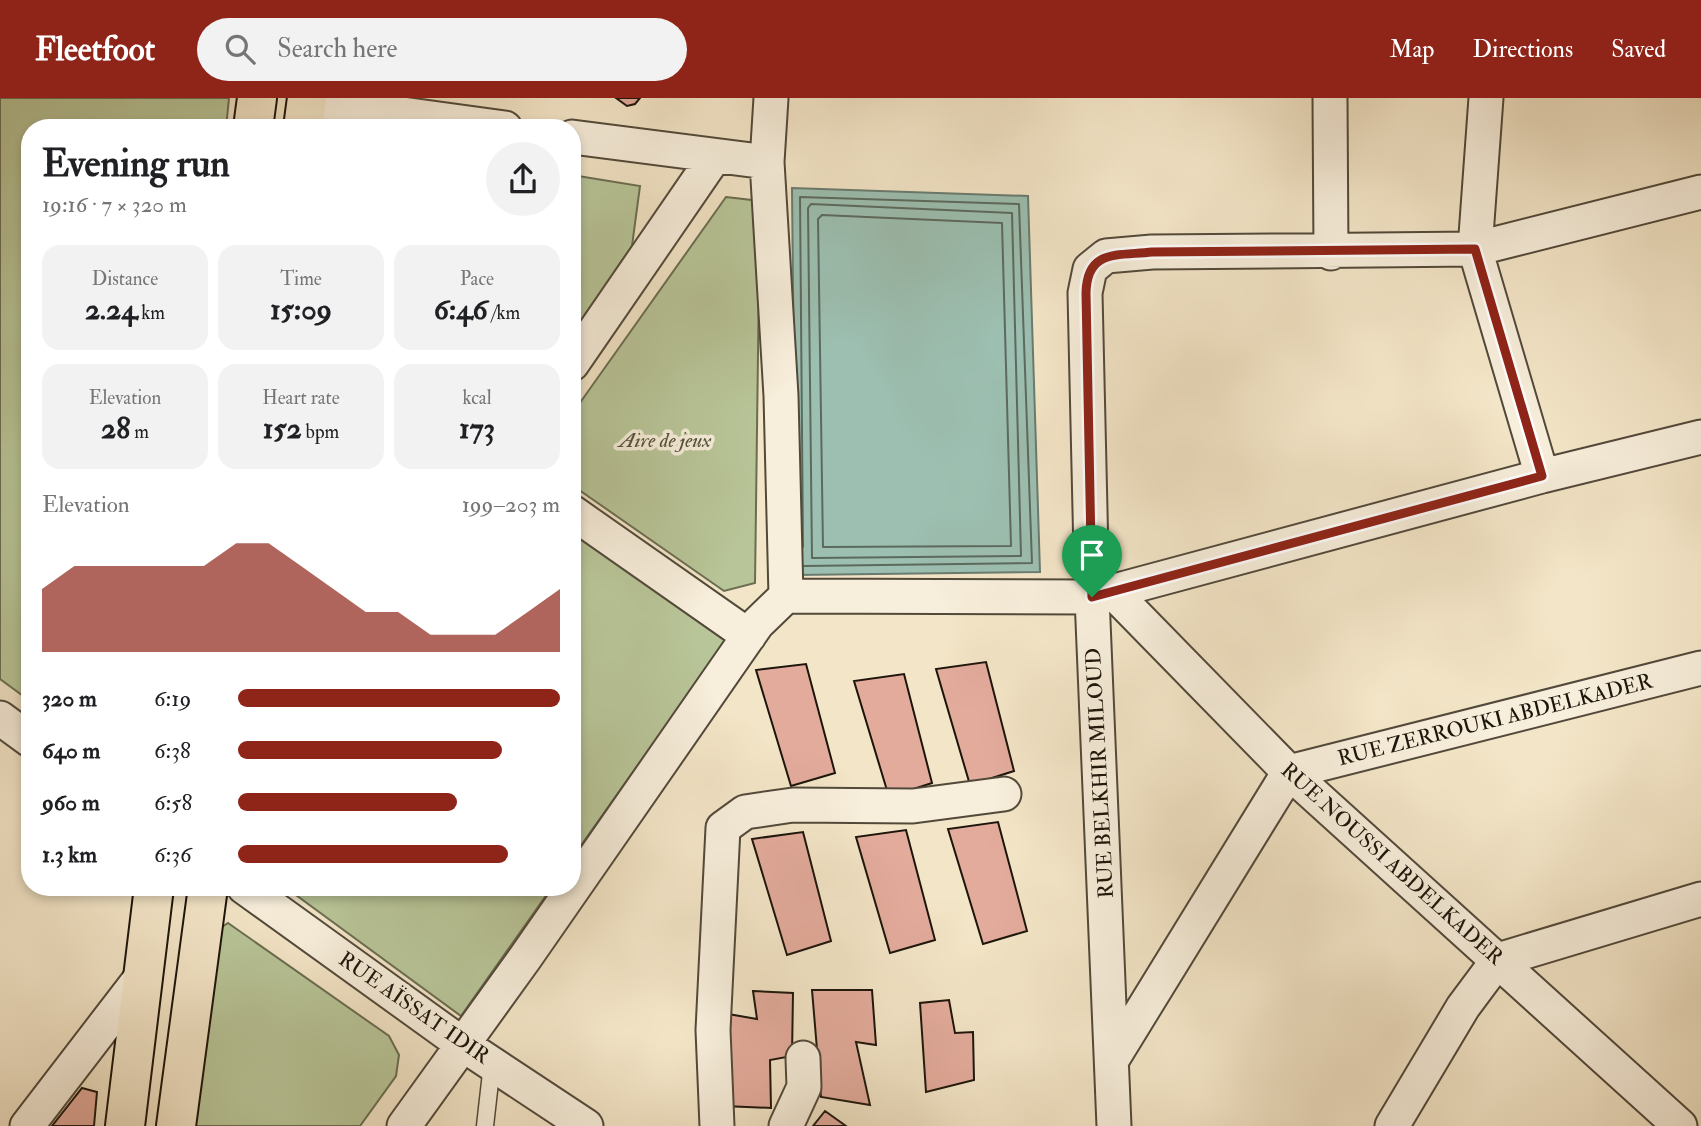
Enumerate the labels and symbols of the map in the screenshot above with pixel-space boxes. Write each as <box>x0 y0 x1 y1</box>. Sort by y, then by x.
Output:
park label: Aire de jeux <box>617 427 711 454</box>
pin <box>1062 525 1122 597</box>
street label: RUE BELKHIR MILOUD <box>1080 647 1120 899</box>
street label: RUE ZERROUKI ABDELKADER <box>1335 668 1656 772</box>
street label: RUE NOUSSI ABDELKADER <box>1275 757 1510 972</box>
street label: RUE AÏSSAT IDIR <box>333 946 496 1071</box>

